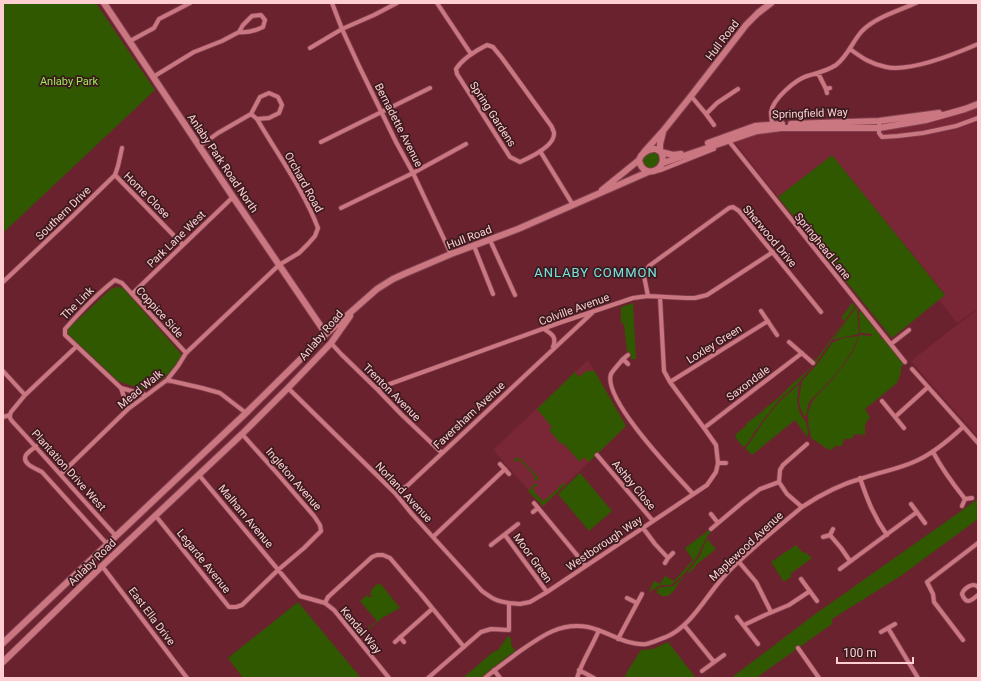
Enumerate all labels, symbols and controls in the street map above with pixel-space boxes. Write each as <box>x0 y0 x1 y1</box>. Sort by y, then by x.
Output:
street label: Hull Road <box>703 18 742 63</box>
park label: Anlaby Park <box>40 75 98 88</box>
street label: Spring Gardens <box>467 79 519 150</box>
street label: Bernadette Avenue <box>372 81 425 169</box>
street label: Springfield Way <box>772 106 849 121</box>
street label: Anlaby Park Road North <box>185 111 261 215</box>
street label: Orchard Road <box>282 150 325 215</box>
street label: Home Close <box>121 170 173 221</box>
street label: Southern Drive <box>33 184 94 243</box>
street label: Sherwood Drive <box>740 203 799 270</box>
street label: Park Lane West <box>144 208 209 270</box>
street label: Springhead Lane <box>792 210 854 282</box>
street label: Hull Road <box>445 223 494 252</box>
district label: ANLABY COMMON <box>534 265 658 280</box>
street label: The Link <box>58 284 97 323</box>
street label: Coppice Side <box>133 284 186 341</box>
street label: Colville Avenue <box>537 291 611 328</box>
street label: Anlaby Road <box>297 308 346 363</box>
street label: Loxley Green <box>684 322 744 367</box>
street label: Trenton Avenue <box>360 361 423 424</box>
street label: Saxondale <box>724 363 773 404</box>
street label: Mead Walk <box>115 367 166 411</box>
street label: Faversham Avenue <box>431 379 508 452</box>
street label: Plantation Drive West <box>29 427 109 514</box>
street label: Ingleton Avenue <box>263 446 324 513</box>
street label: Ashby Close <box>609 458 658 513</box>
street label: Norland Avenue <box>372 460 435 525</box>
street label: Malham Avenue <box>215 482 276 551</box>
street label: Maplewood Avenue <box>707 509 786 584</box>
street label: Westborough Way <box>564 513 645 574</box>
street label: Legarde Avenue <box>174 527 233 596</box>
street label: Moor Green <box>510 531 555 585</box>
street label: Anlaby Road <box>66 536 119 588</box>
street label: East Ella Drive <box>126 585 178 648</box>
street label: Kendal Way <box>337 604 384 657</box>
scale bar <box>837 639 913 665</box>
text: 100 m <box>843 646 877 660</box>

